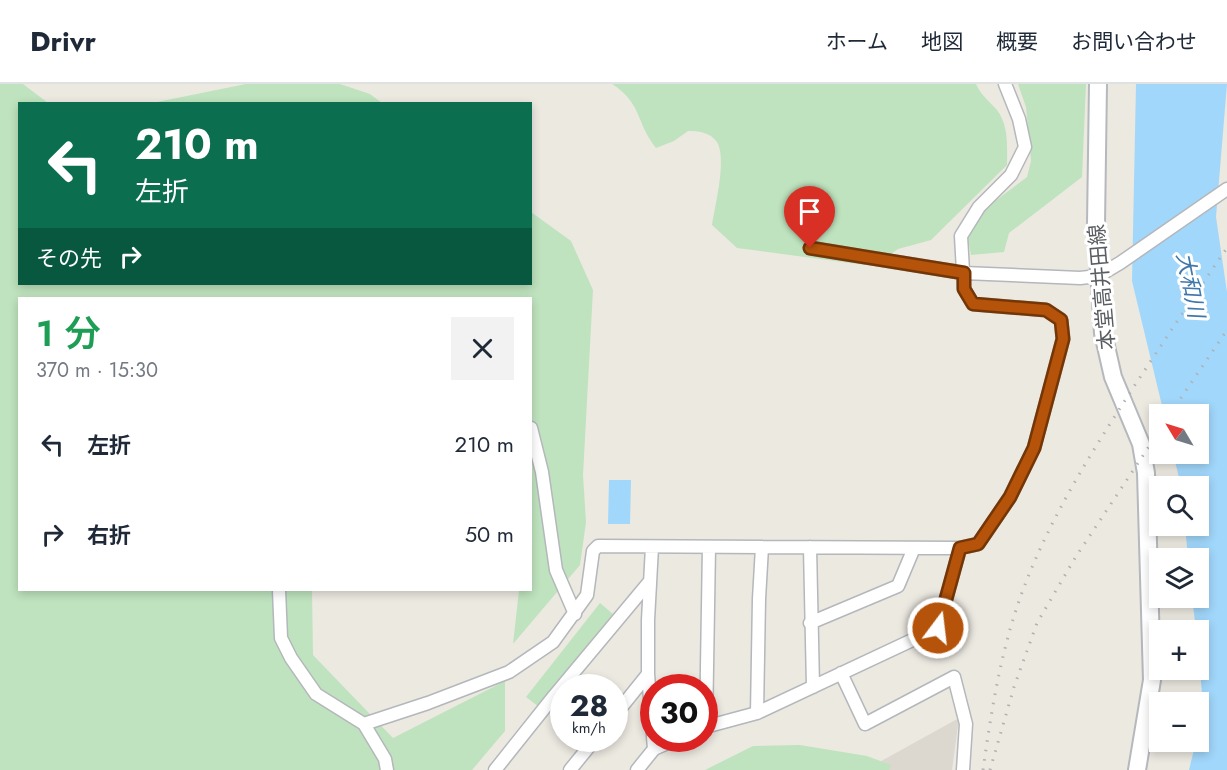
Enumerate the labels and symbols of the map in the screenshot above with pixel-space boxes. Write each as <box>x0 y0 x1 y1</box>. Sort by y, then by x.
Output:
pin <box>784 186 835 248</box>
street label: 本堂高井田線 <box>1082 223 1122 351</box>
water label: 大和川 <box>1169 250 1213 322</box>
north arrow <box>1149 404 1209 464</box>
position arrow <box>906 596 970 660</box>
speed limit sign: 30 <box>640 674 718 752</box>

